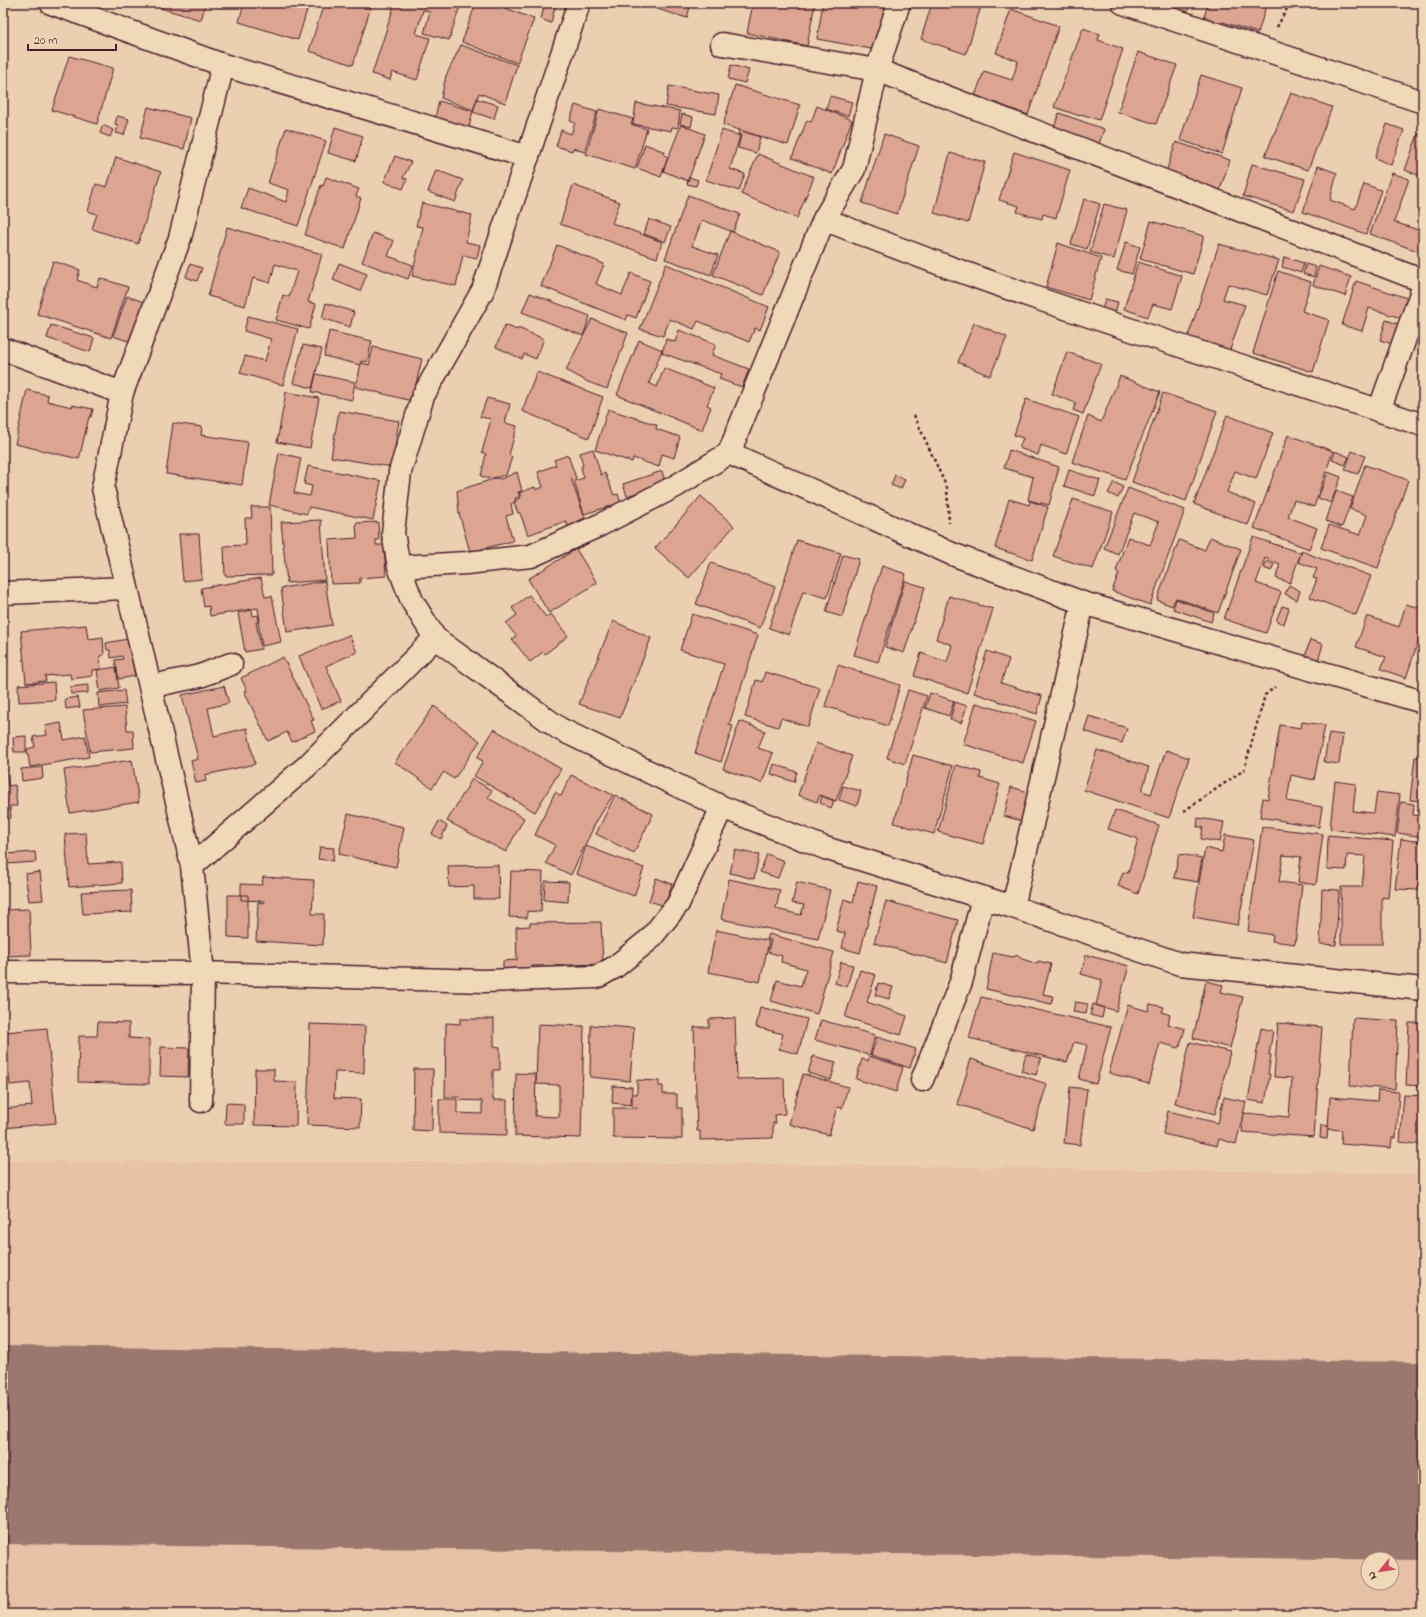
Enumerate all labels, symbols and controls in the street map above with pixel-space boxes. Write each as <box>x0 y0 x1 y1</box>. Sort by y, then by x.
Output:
scale bar <box>28 26 116 52</box>
text: 20 m <box>34 32 57 50</box>
north arrow <box>1360 1551 1400 1591</box>
text: N <box>1363 1568 1381 1583</box>

